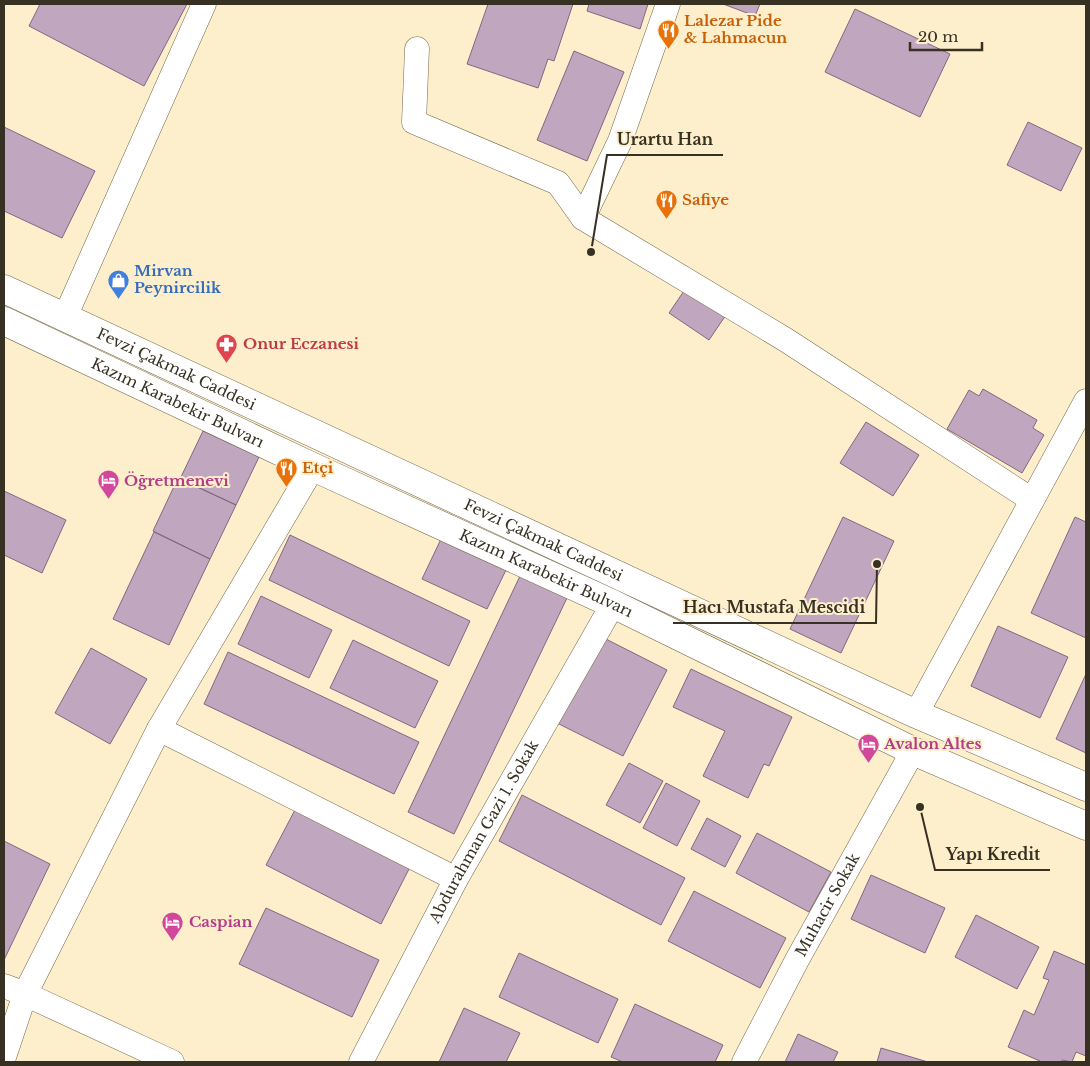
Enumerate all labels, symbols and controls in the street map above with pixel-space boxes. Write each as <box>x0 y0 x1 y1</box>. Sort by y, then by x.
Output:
place label: Lalezar Pide & Lahmacun <box>684 11 787 47</box>
restaurant icon: Lalezar Pide & Lahmacun <box>656 18 680 49</box>
scale bar <box>910 20 982 52</box>
text: 20 m <box>918 27 958 46</box>
callout: Urartu Han <box>607 124 723 155</box>
text: Urartu Han <box>617 129 714 149</box>
restaurant icon: Safiye <box>654 188 678 219</box>
place label: Safiye <box>682 190 729 209</box>
place label: Mirvan Peynircilik <box>134 261 222 297</box>
shop icon: Mirvan Peynircilik <box>106 268 130 299</box>
street label: Fevzi Çakmak Caddesi <box>94 324 259 414</box>
pharmacy icon: Onur Eczanesi <box>215 332 239 363</box>
place label: Onur Eczanesi <box>243 334 360 353</box>
street label: Kazım Karabekir Bulvarı <box>88 354 267 452</box>
restaurant icon: Etçi <box>274 456 298 487</box>
place label: Etçi <box>302 458 334 477</box>
hotel icon: Öğretmenevi <box>96 469 120 500</box>
place label: Öğretmenevi <box>124 471 229 490</box>
street label: Fevzi Çakmak Caddesi <box>461 495 626 585</box>
street label: Kazım Karabekir Bulvarı <box>456 525 636 621</box>
callout: Hacı Mustafa Mescidi <box>673 592 876 623</box>
text: Hacı Mustafa Mescidi <box>683 597 865 617</box>
hotel icon: Avalon Altes <box>856 732 880 763</box>
place label: Avalon Altes <box>883 734 982 753</box>
street label: Abdurahman Gazi 1. Sokak <box>424 736 543 927</box>
callout: Yapı Kredit <box>935 839 1050 870</box>
text: Yapı Kredit <box>945 844 1041 864</box>
street label: Muhacir Sokak <box>791 849 864 960</box>
hotel icon: Caspian <box>161 910 185 941</box>
place label: Caspian <box>189 912 252 931</box>

